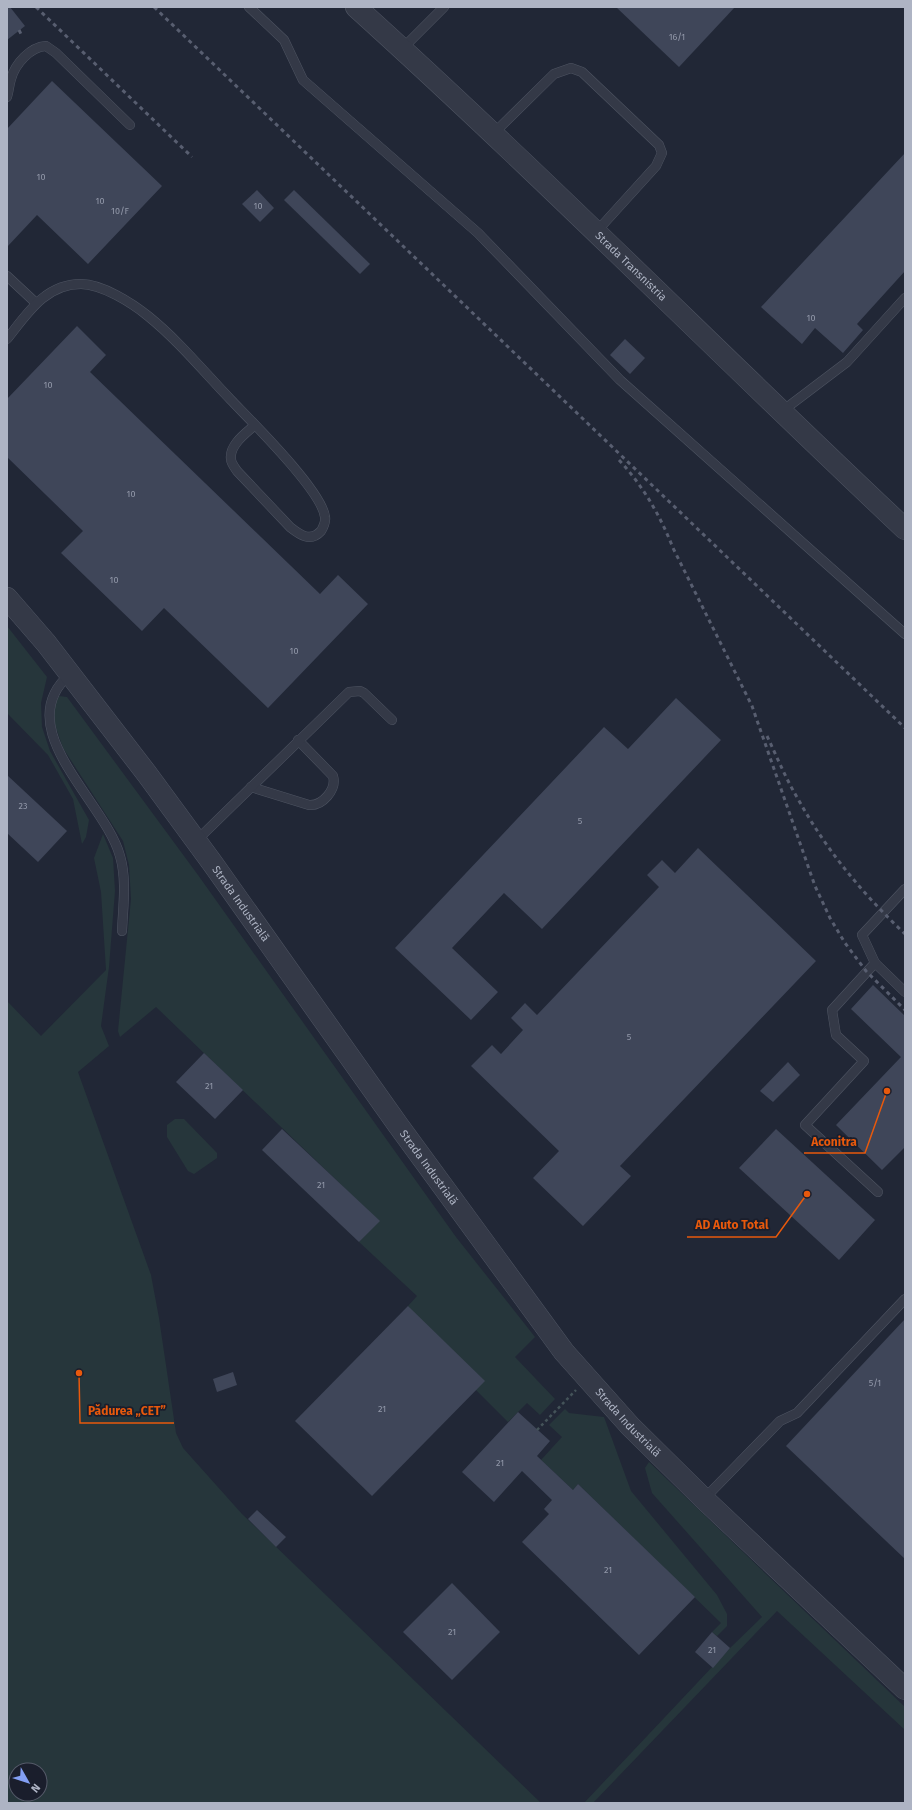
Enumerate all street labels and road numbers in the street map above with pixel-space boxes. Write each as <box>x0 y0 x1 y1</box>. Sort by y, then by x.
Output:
street label: Strada Transnistria <box>592 229 669 304</box>
street label: Strada Industrială <box>209 864 272 944</box>
street label: Strada Industrială <box>397 1128 460 1208</box>
street label: Strada Industrială <box>592 1386 663 1460</box>

